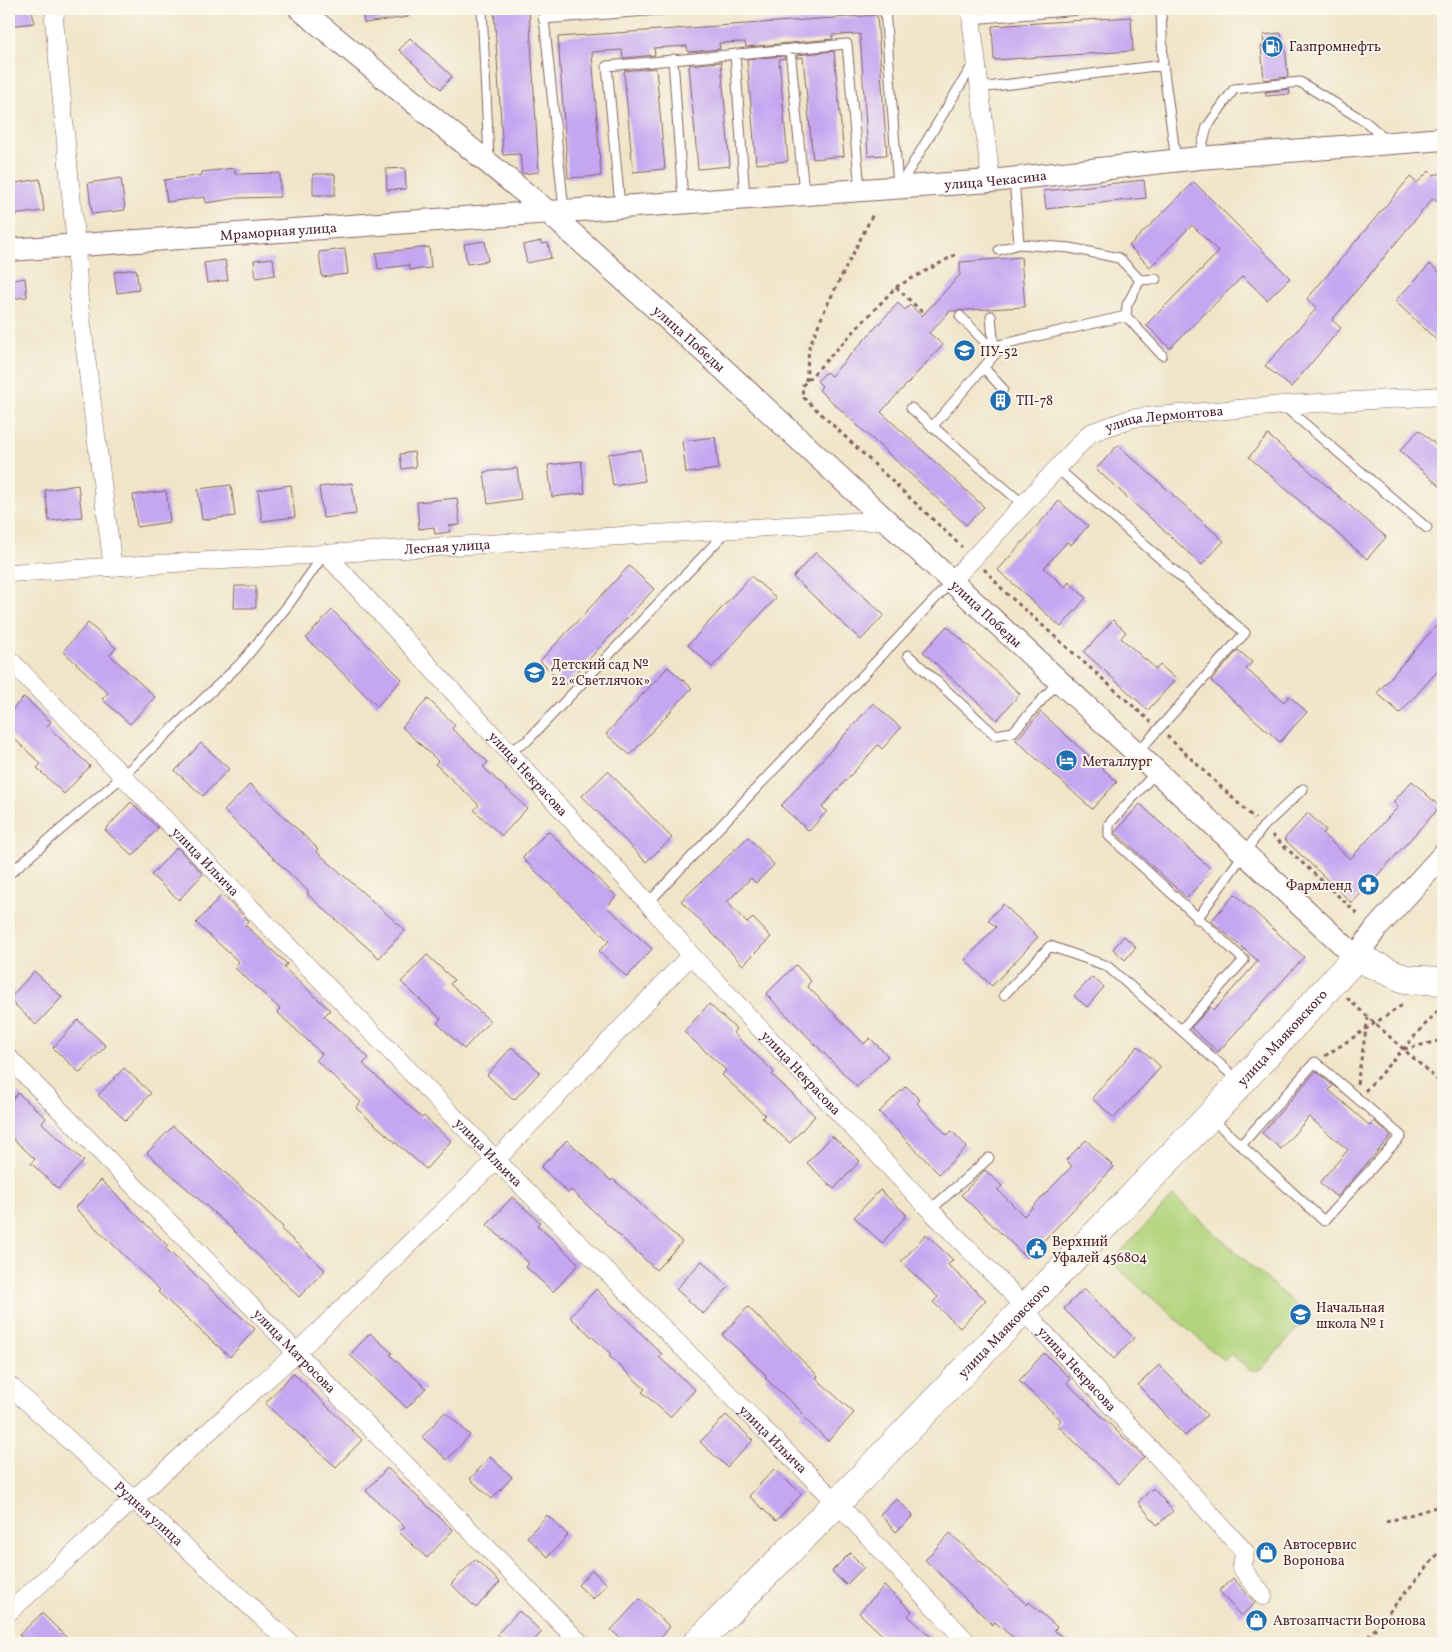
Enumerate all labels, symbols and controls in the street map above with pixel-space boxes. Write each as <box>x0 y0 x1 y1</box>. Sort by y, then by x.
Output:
fuel station icon: Газпромнефть <box>1261 34 1285 58</box>
place label: Газпромнефть <box>1289 38 1381 57</box>
street label: улица Чекасина <box>944 167 1048 195</box>
street label: Мраморная улица <box>219 219 338 246</box>
street label: улица Победы <box>648 302 729 377</box>
school or university icon: ПУ-52 <box>952 339 976 363</box>
place label: ПУ-52 <box>980 343 1018 362</box>
building icon: ТП-78 <box>988 388 1012 412</box>
place label: ТП-78 <box>1016 392 1053 411</box>
street label: улица Лермонтова <box>1103 402 1224 438</box>
street label: Лесная улица <box>403 536 491 560</box>
street label: улица Победы <box>945 576 1025 653</box>
place label: Детский сад № 22 «Светлячок» <box>551 656 650 691</box>
school or university icon: Детский сад № 22 «Светлячок» <box>523 660 547 684</box>
street label: улица Некрасова <box>483 728 571 821</box>
hotel icon: Металлург <box>1054 749 1078 773</box>
place label: Металлург <box>1082 753 1152 772</box>
street label: улица Ильича <box>166 823 243 901</box>
pharmacy icon: Фармленд <box>1356 873 1380 897</box>
place label: Фармленд <box>1286 877 1352 896</box>
street label: улица Маяковского <box>1234 986 1333 1091</box>
street label: улица Некрасова <box>756 1027 845 1120</box>
street label: улица Ильича <box>449 1115 526 1192</box>
place label: Верхний Уфалей 456804 <box>1052 1233 1147 1268</box>
public building icon: Верхний Уфалей 456804 <box>1024 1237 1048 1261</box>
street label: улица Маяковского <box>954 1279 1055 1383</box>
place label: Начальная школа № 1 <box>1316 1299 1385 1334</box>
school or university icon: Начальная школа № 1 <box>1288 1303 1312 1327</box>
street label: улица Матросова <box>248 1305 339 1398</box>
street label: улица Некрасова <box>1032 1323 1120 1417</box>
street label: улица Ильича <box>734 1401 811 1479</box>
street label: Рудная улица <box>109 1478 187 1551</box>
place label: Автосервис Воронова <box>1283 1536 1357 1571</box>
shop icon: Автосервис Воронова <box>1255 1540 1279 1564</box>
shop icon: Автозапчасти Воронова <box>1245 1608 1269 1632</box>
place label: Автозапчасти Воронова <box>1273 1612 1426 1631</box>

